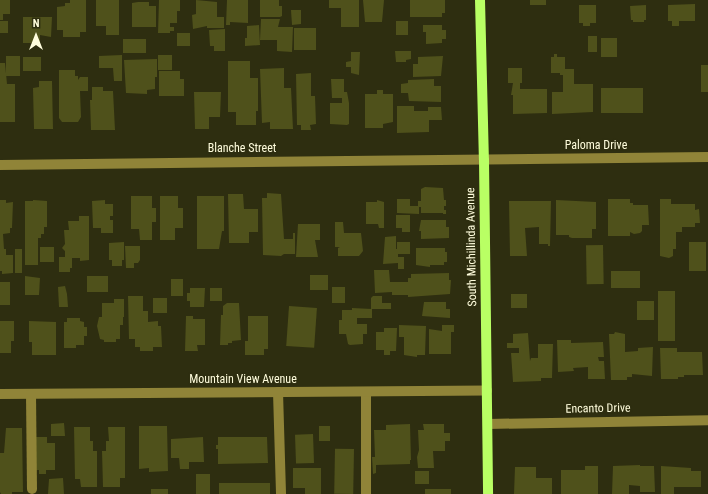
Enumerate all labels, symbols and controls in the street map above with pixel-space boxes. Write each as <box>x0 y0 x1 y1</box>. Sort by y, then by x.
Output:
north arrow <box>16 16 56 56</box>
text: N <box>33 17 39 30</box>
street label: Paloma Drive <box>565 139 627 153</box>
street label: Blanche Street <box>208 142 276 156</box>
street label: South Michillinda Avenue <box>464 187 480 307</box>
street label: Mountain View Avenue <box>189 373 297 387</box>
street label: Encanto Drive <box>565 401 631 417</box>

